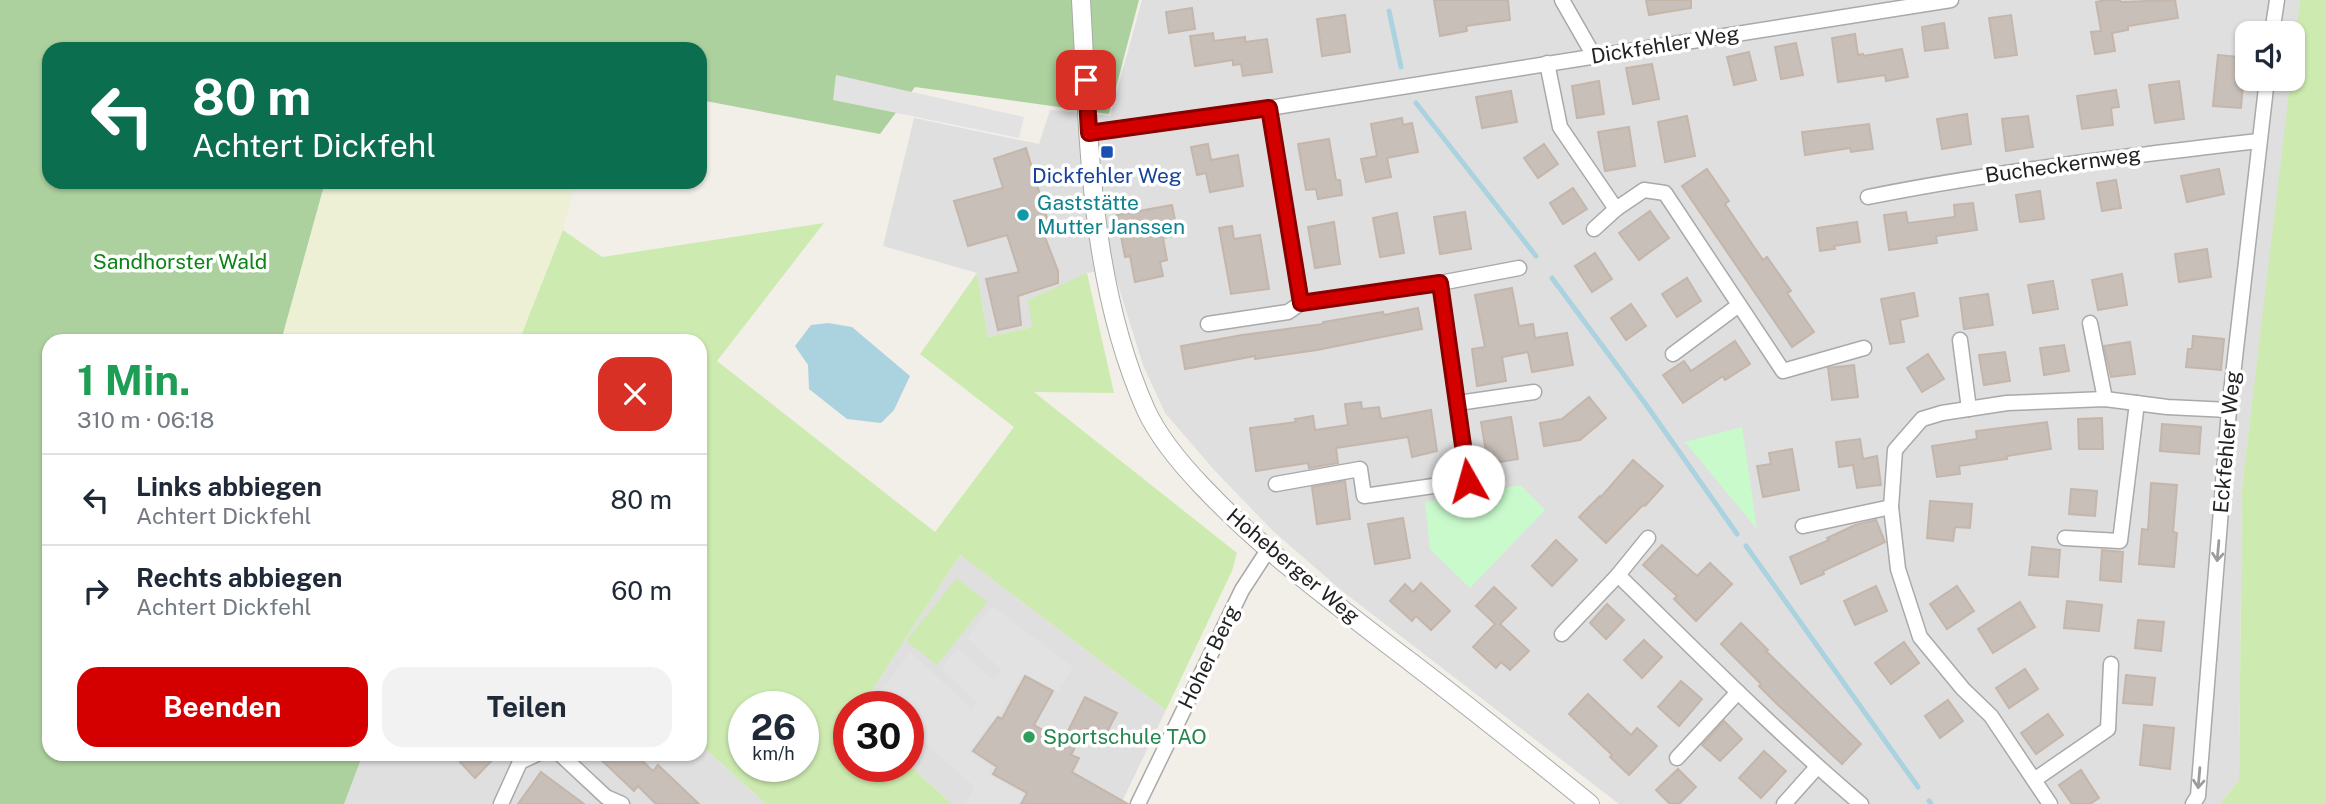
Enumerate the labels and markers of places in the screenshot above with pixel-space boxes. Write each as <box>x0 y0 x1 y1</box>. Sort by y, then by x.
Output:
pin <box>1056 50 1116 110</box>
marker: Dickfehler Weg <box>1099 144 1115 160</box>
place label: Dickfehler Weg <box>1032 163 1182 188</box>
place label: Gaststätte Mutter Janssen <box>1037 190 1185 239</box>
marker: Gaststätte Mutter Janssen <box>1015 207 1031 223</box>
place label: Sportschule TAO <box>1043 724 1207 749</box>
marker: Sportschule TAO <box>1021 729 1037 745</box>

